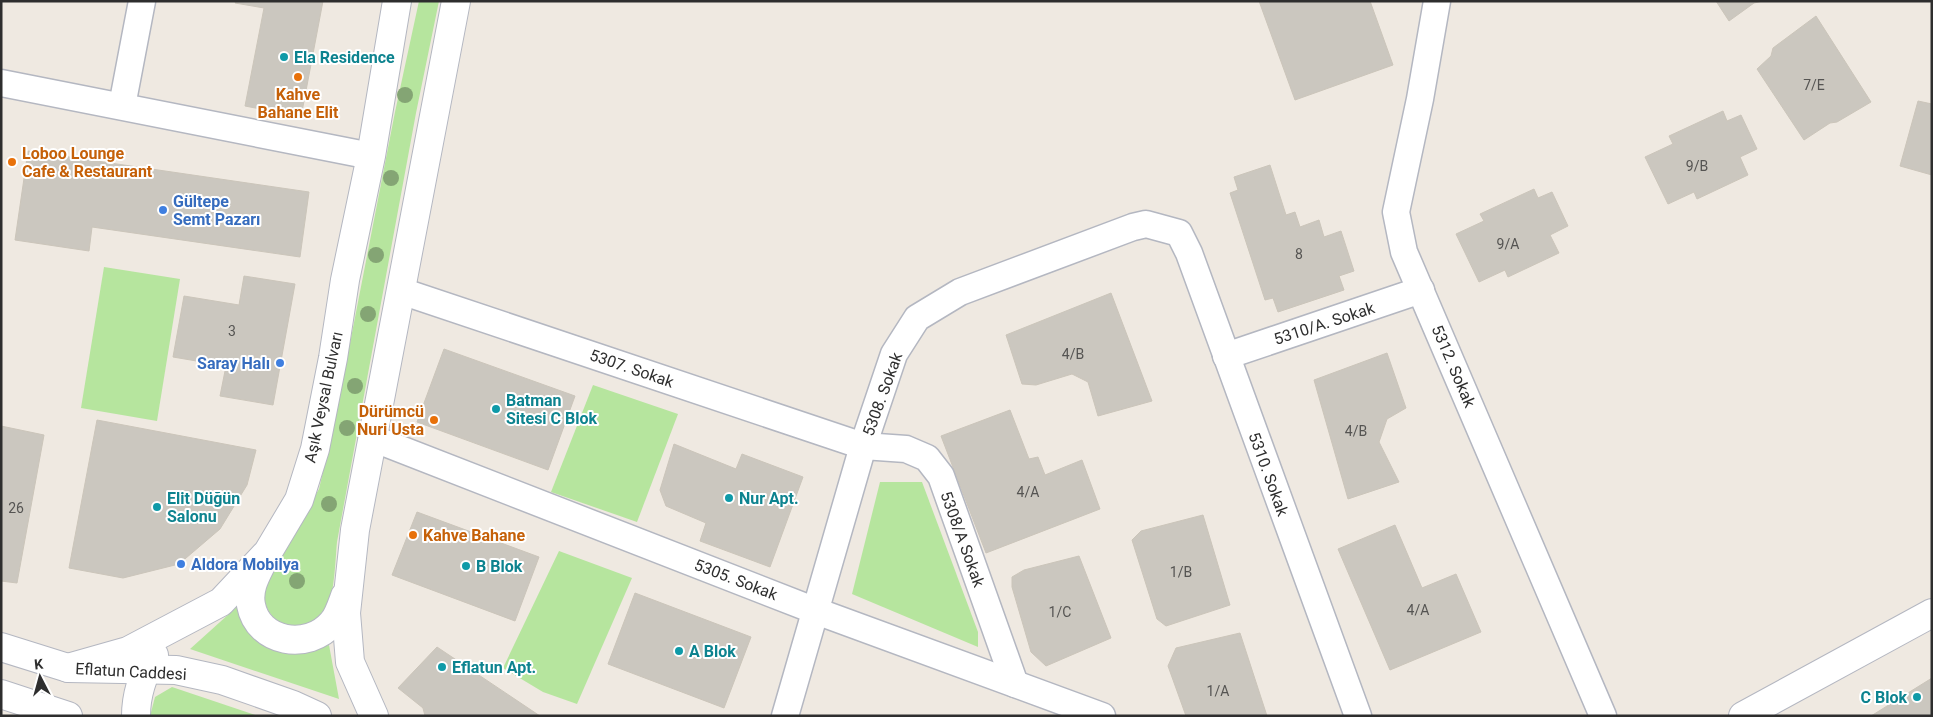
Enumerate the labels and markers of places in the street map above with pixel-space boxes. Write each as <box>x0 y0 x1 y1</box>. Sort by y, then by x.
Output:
place label: Ela Residence <box>294 48 395 67</box>
marker: Ela Residence <box>278 51 290 63</box>
marker: Kahve Bahane Elit <box>292 71 304 83</box>
place label: Kahve Bahane Elit <box>258 85 339 122</box>
place label: Loboo Lounge Cafe & Restaurant <box>22 144 153 181</box>
marker: Loboo Lounge Cafe & Restaurant <box>6 156 18 168</box>
place label: Gültepe Semt Pazarı <box>173 192 260 229</box>
marker: Gültepe Semt Pazarı <box>157 204 169 216</box>
place label: Saray Halı <box>197 354 270 373</box>
marker: Saray Halı <box>274 357 286 369</box>
place label: Batman Sitesi C Blok <box>506 391 597 428</box>
place label: Dürümcü Nuri Usta <box>357 402 424 439</box>
marker: Batman Sitesi C Blok <box>490 403 502 415</box>
marker: Dürümcü Nuri Usta <box>428 414 440 426</box>
place label: Elit Düğün Salonu <box>167 489 240 526</box>
place label: Nur Apt. <box>739 489 799 508</box>
marker: Nur Apt. <box>723 492 735 504</box>
marker: Elit Düğün Salonu <box>151 501 163 513</box>
place label: Kahve Bahane <box>423 526 526 545</box>
marker: Kahve Bahane <box>407 529 419 541</box>
place label: Aldora Mobilya <box>191 555 300 574</box>
place label: B Blok <box>476 557 523 576</box>
marker: Aldora Mobilya <box>175 558 187 570</box>
marker: B Blok <box>460 560 472 572</box>
place label: A Blok <box>689 642 736 661</box>
marker: A Blok <box>673 645 685 657</box>
place label: Eflatun Apt. <box>452 658 536 677</box>
marker: Eflatun Apt. <box>436 661 448 673</box>
place label: C Blok <box>1861 688 1907 707</box>
marker: C Blok <box>1911 691 1923 703</box>

